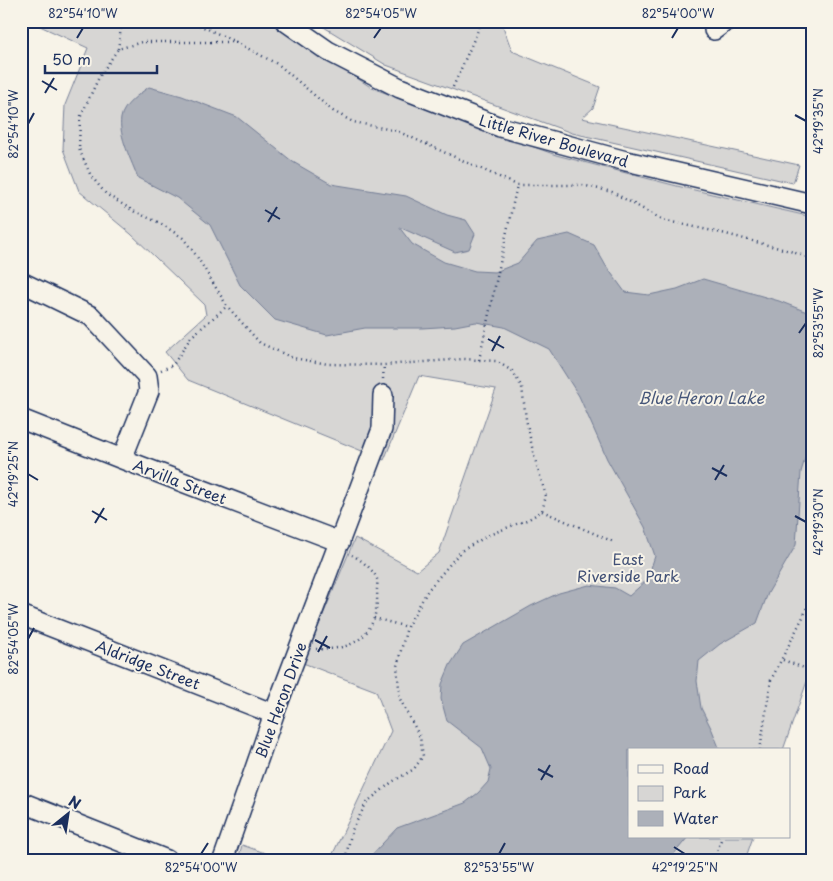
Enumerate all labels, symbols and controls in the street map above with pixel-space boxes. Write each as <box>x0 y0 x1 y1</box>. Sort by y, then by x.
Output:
text: 82°54'10"W <box>48 4 118 22</box>
text: 82°54'05"W <box>345 4 417 22</box>
text: 82°54'00"W <box>642 4 715 22</box>
scale bar <box>45 42 158 74</box>
text: 50 m <box>52 47 91 70</box>
text: 42°19'35"N <box>809 88 827 154</box>
text: 82°54'10"W <box>4 89 22 159</box>
street label: Little River Boulevard <box>477 108 631 172</box>
text: 82°53'55"W <box>809 287 827 358</box>
water label: Blue Heron Lake <box>638 385 765 409</box>
text: 42°19'25"N <box>4 441 22 507</box>
street label: Arvilla Street <box>130 453 230 509</box>
text: 42°19'30"N <box>809 488 827 556</box>
park label: East Riverside Park <box>577 547 679 587</box>
text: 82°54'05"W <box>4 603 22 675</box>
street label: Aldridge Street <box>92 633 204 695</box>
street label: Blue Heron Drive <box>248 639 312 761</box>
legend <box>628 748 790 838</box>
text: Road <box>673 756 709 779</box>
text: Park <box>673 780 707 803</box>
north arrow <box>42 788 92 838</box>
text: N <box>65 790 85 814</box>
text: Water <box>673 806 718 829</box>
text: 82°54'00"W <box>165 858 238 876</box>
text: 82°53'55"W <box>464 858 535 876</box>
text: 42°19'25"N <box>652 858 718 876</box>

